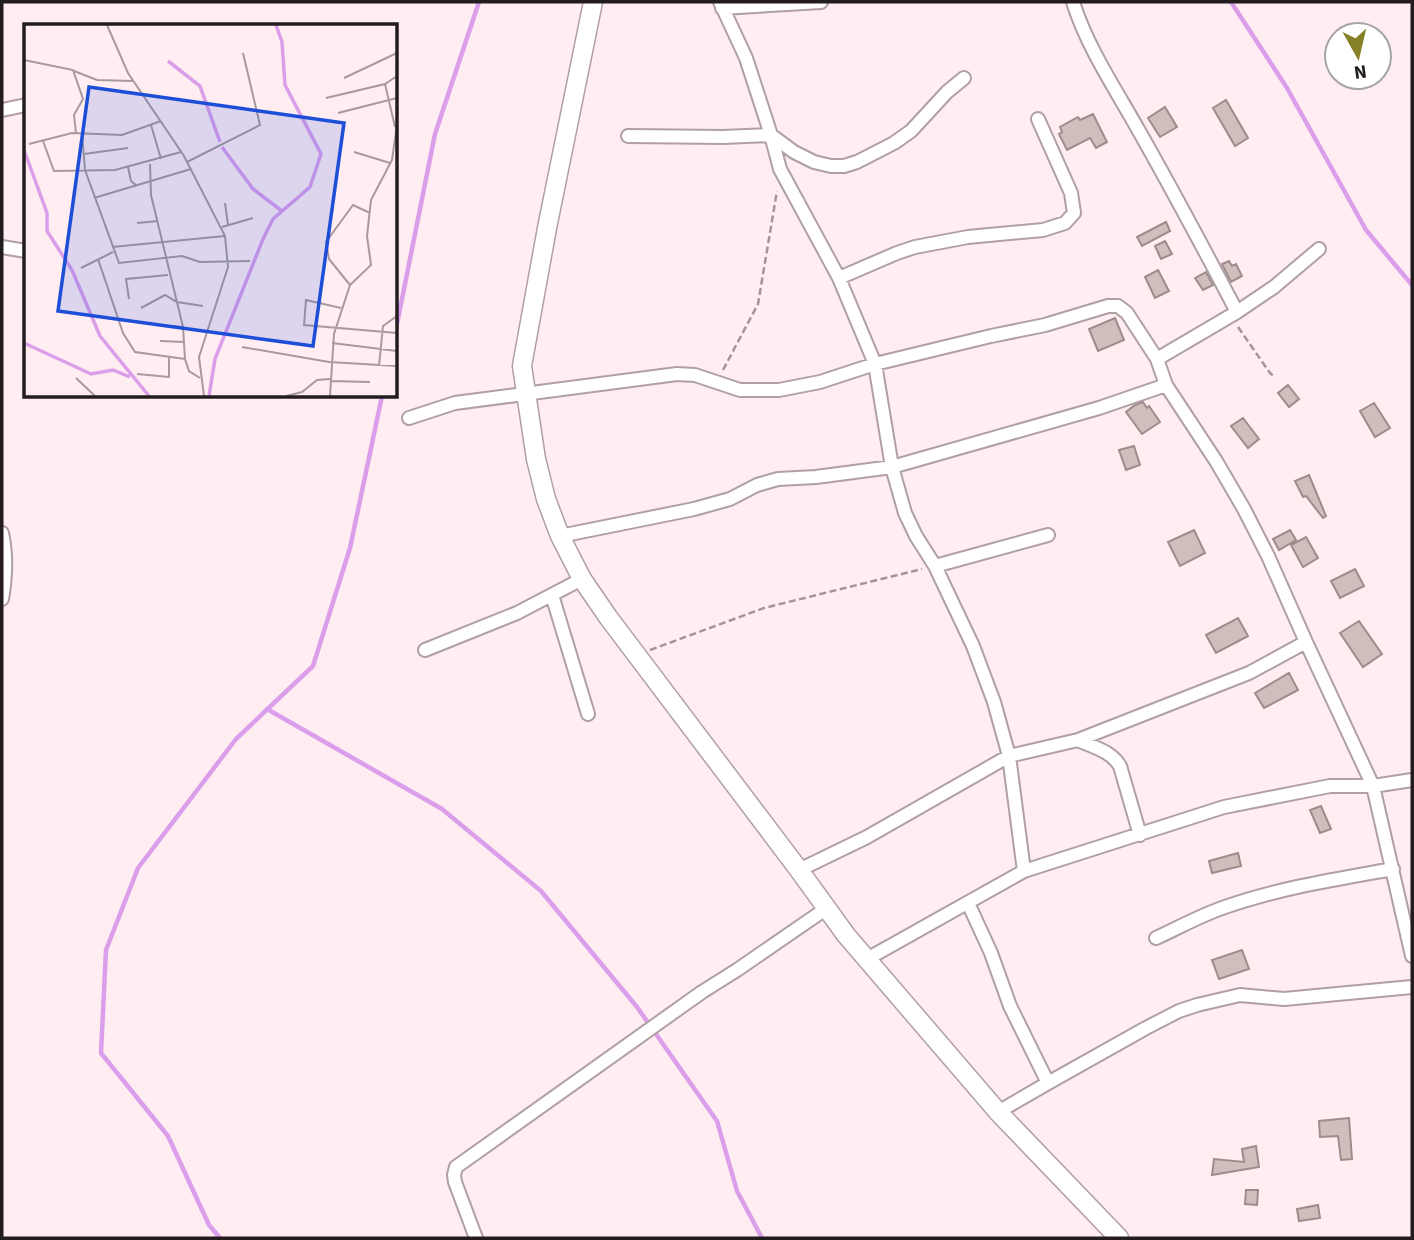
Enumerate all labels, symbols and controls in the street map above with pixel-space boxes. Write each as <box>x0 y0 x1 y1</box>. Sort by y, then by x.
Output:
north arrow <box>1323 21 1393 91</box>
inset map <box>24 24 397 397</box>
text: N <box>1352 57 1368 86</box>

